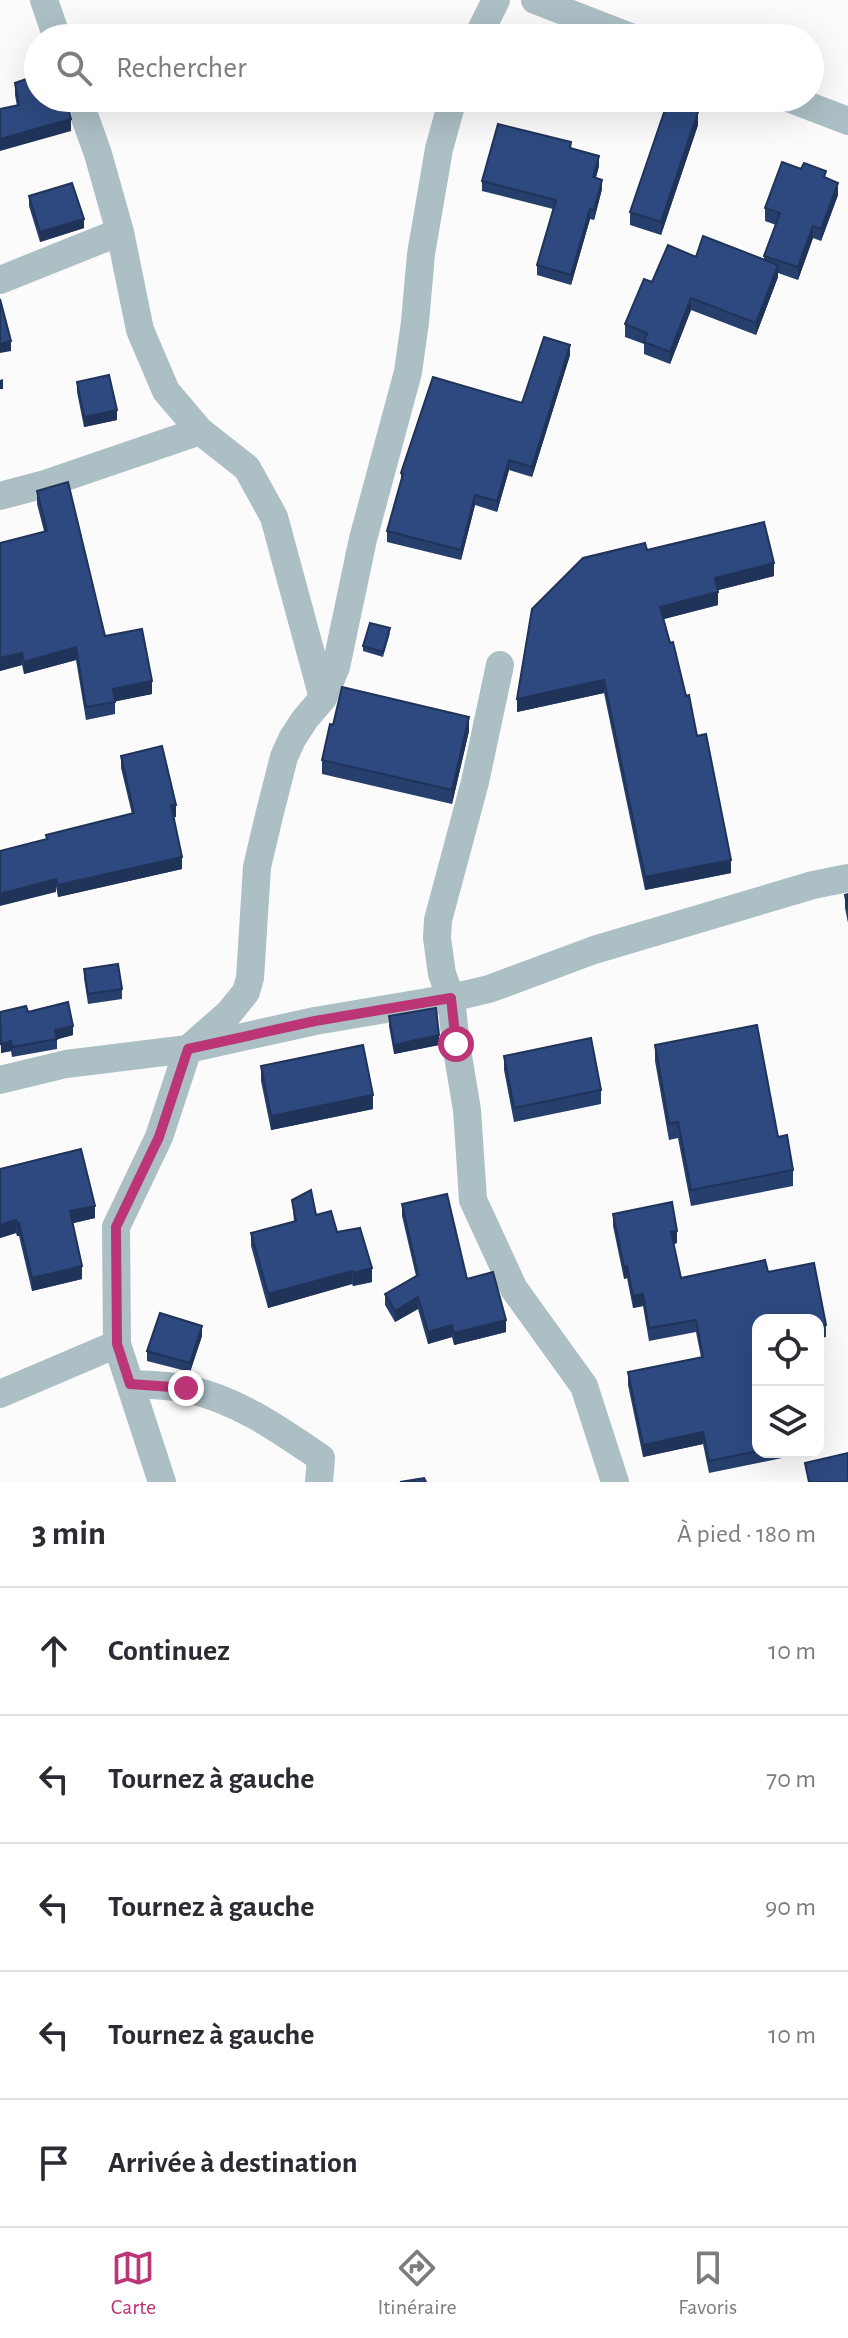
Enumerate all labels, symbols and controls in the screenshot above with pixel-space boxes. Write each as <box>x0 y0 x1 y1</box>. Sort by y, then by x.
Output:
search box <box>24 24 824 112</box>
icon: search <box>52 46 96 90</box>
text: Rechercher <box>116 53 247 83</box>
route start <box>438 1026 474 1062</box>
map controls <box>752 1314 824 1458</box>
button: locate <box>752 1314 824 1386</box>
route end <box>168 1370 204 1406</box>
button: layers <box>752 1386 824 1458</box>
text: 3 min <box>32 1517 106 1551</box>
text: À pied · 180 m <box>677 1521 816 1547</box>
icon: ahead <box>32 1629 76 1673</box>
text: Continuez <box>108 1636 230 1666</box>
text: 10 m <box>768 1638 816 1664</box>
icon: left <box>32 1757 76 1801</box>
text: Tournez à gauche <box>108 1764 315 1794</box>
text: 70 m <box>766 1766 816 1792</box>
icon: left <box>32 1885 76 1929</box>
text: Tournez à gauche <box>108 1892 315 1922</box>
text: 90 m <box>765 1894 816 1920</box>
icon: left <box>32 2013 76 2057</box>
text: Tournez à gauche <box>108 2020 315 2050</box>
text: 10 m <box>768 2022 816 2048</box>
icon: arrive <box>32 2141 76 2185</box>
text: Arrivée à destination <box>108 2148 358 2178</box>
tab: Carte <box>111 2246 156 2320</box>
tab: Itinéraire <box>378 2246 457 2320</box>
tab: Favoris <box>678 2246 737 2320</box>

